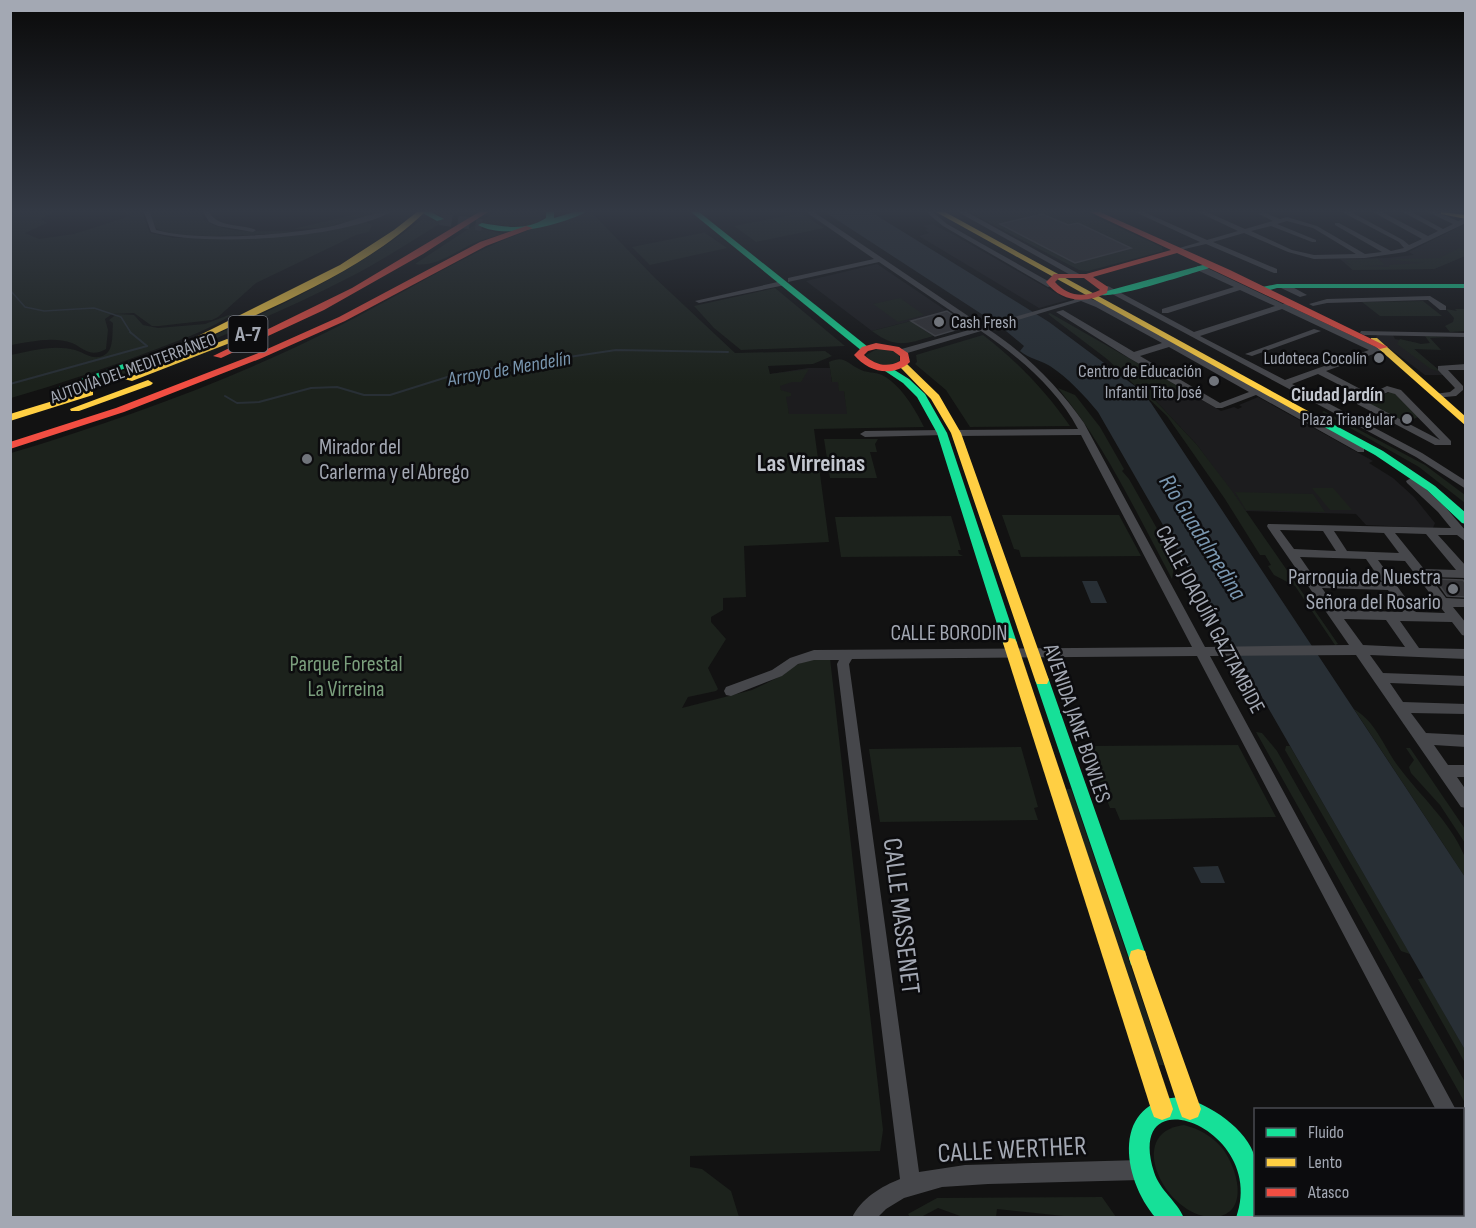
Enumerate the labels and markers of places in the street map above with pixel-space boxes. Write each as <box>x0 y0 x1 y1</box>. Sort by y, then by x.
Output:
place label: Cash Fresh <box>951 312 1016 333</box>
marker: Cash Fresh <box>932 315 946 329</box>
place label: Ludoteca Cocolín <box>1263 348 1367 369</box>
marker: Ludoteca Cocolín <box>1372 351 1386 365</box>
place label: Centro de Educación Infantil Tito José <box>1078 361 1202 403</box>
marker: Centro de Educación Infantil Tito José <box>1207 374 1221 388</box>
place label: Plaza Triangular <box>1302 409 1395 430</box>
marker: Plaza Triangular <box>1400 412 1414 426</box>
place label: Mirador del Carlerma y el Abrego <box>319 434 469 486</box>
marker: Mirador del Carlerma y el Abrego <box>300 452 314 466</box>
place label: Parroquia de Nuestra Señora del Rosario <box>1288 564 1441 616</box>
marker: Parroquia de Nuestra Señora del Rosario <box>1446 582 1460 596</box>

